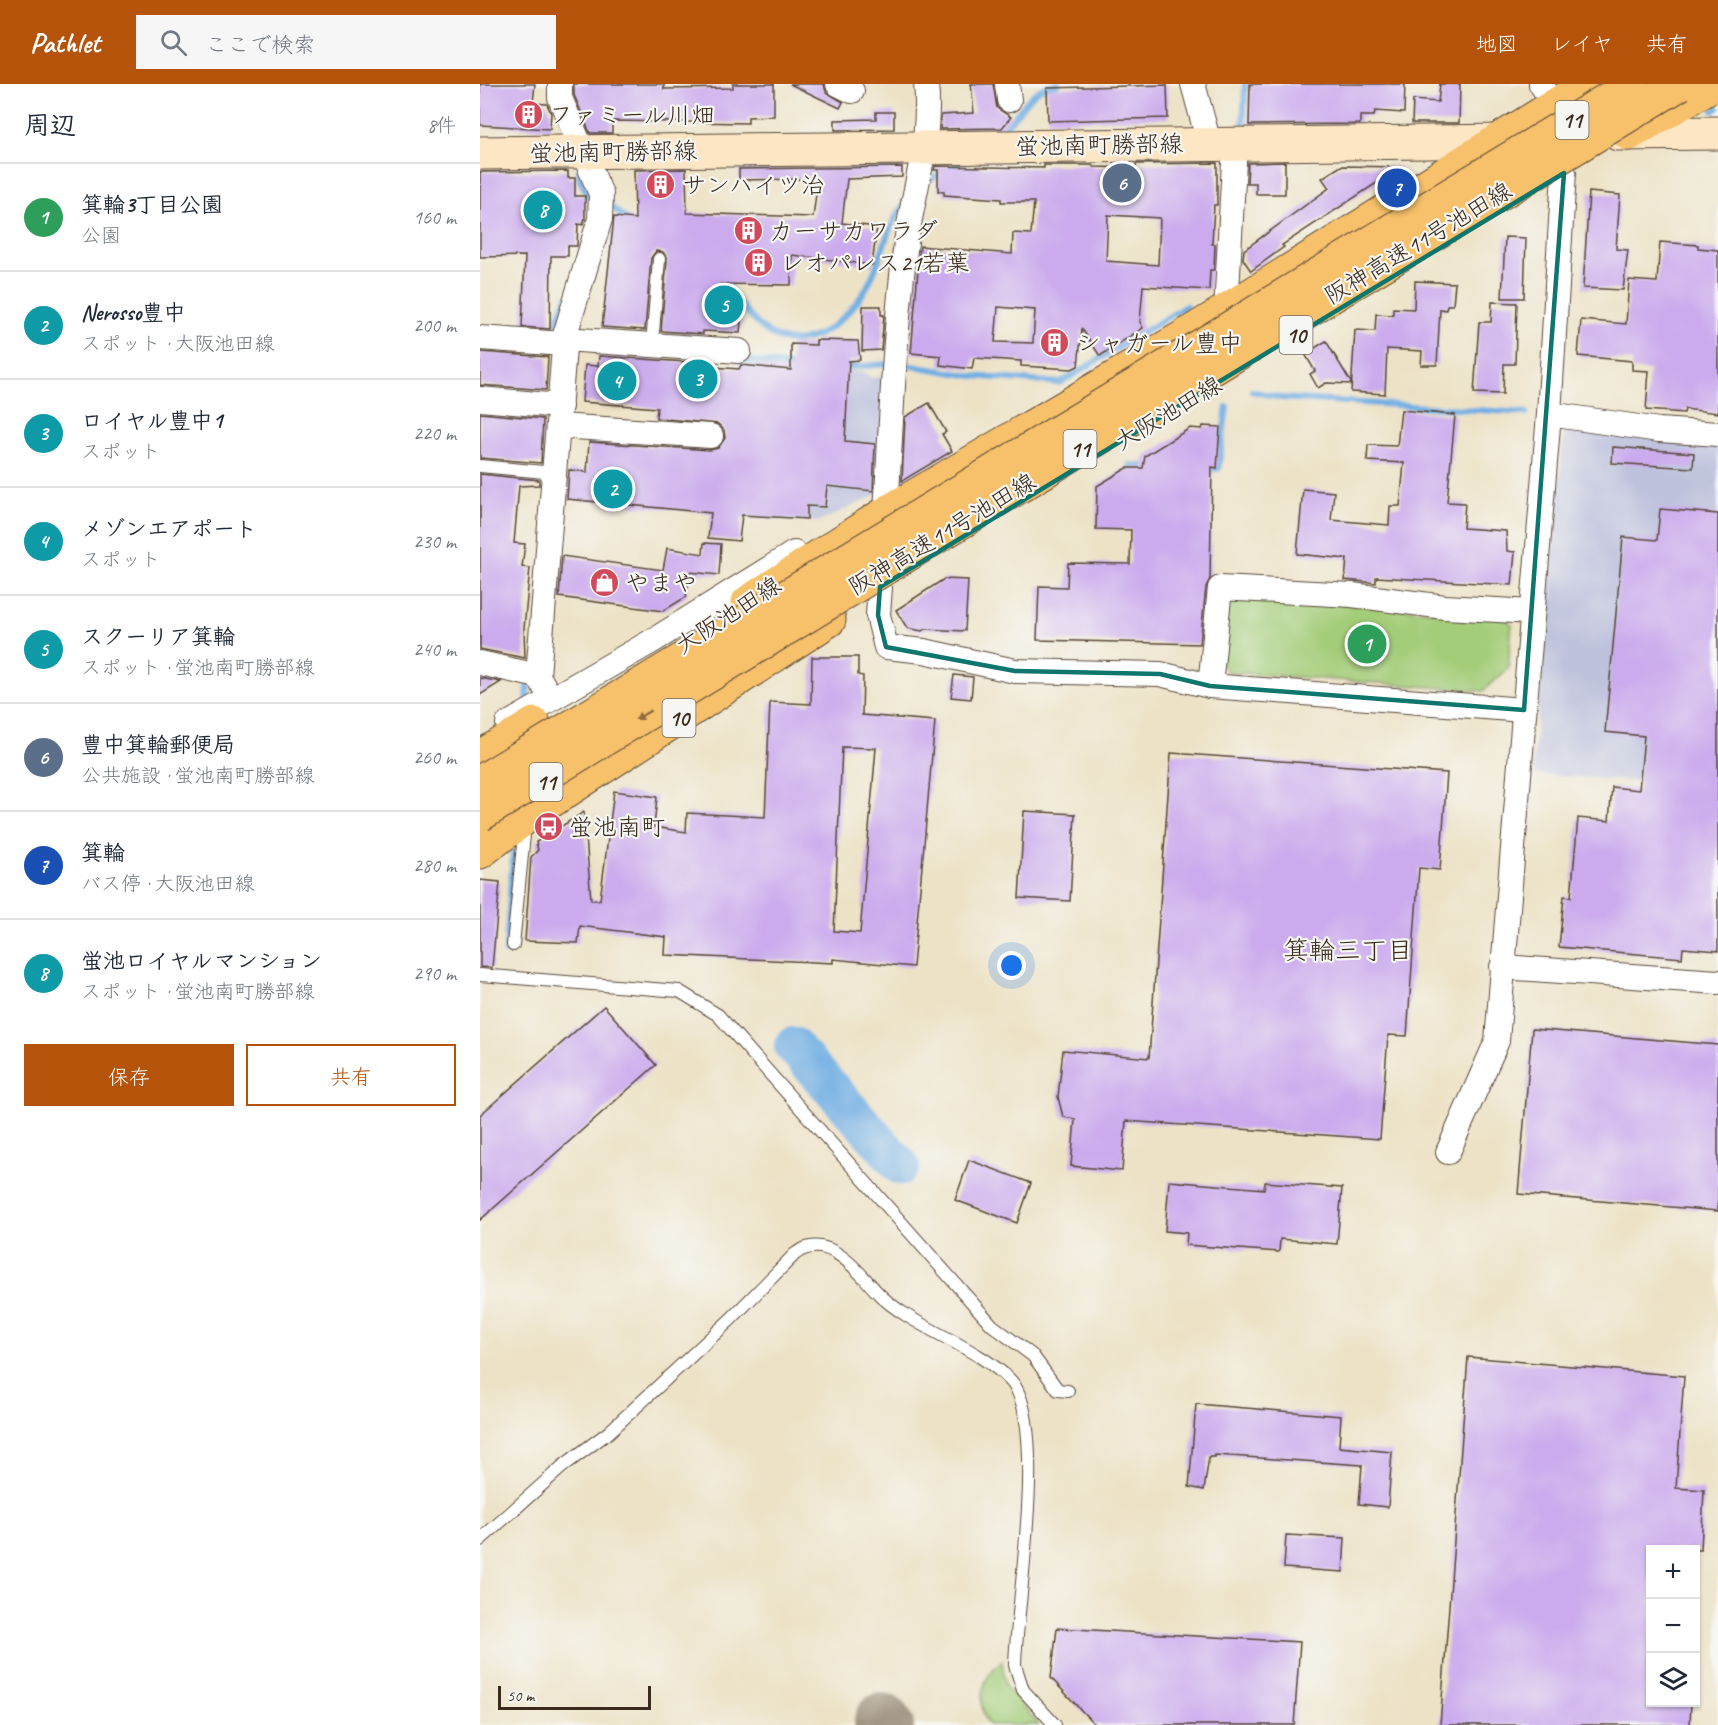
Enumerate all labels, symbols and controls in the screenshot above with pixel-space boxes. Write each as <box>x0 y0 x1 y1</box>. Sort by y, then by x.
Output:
search box <box>136 15 556 69</box>
text: Pathlet <box>30 25 100 60</box>
icon: search <box>157 26 190 59</box>
text: ここで検索 <box>205 31 315 59</box>
text: 地図 <box>1476 31 1518 57</box>
text: レイヤ <box>1551 31 1613 57</box>
text: 共有 <box>1646 31 1688 57</box>
building icon: ファミール川畑 <box>512 99 544 131</box>
place label: ファミール川畑 <box>549 100 715 130</box>
road number: 11 <box>1556 101 1588 139</box>
text: 周辺 <box>24 109 76 142</box>
text: 8件 <box>427 113 456 138</box>
street label: 蛍池南町勝部線 <box>1015 129 1183 161</box>
street label: 蛍池南町勝部線 <box>529 136 697 168</box>
pin: 6 <box>1102 160 1142 206</box>
pin: 7 <box>1378 166 1416 210</box>
building icon: サンハイツ治 <box>645 169 677 201</box>
place label: サンハイツ治 <box>682 170 825 200</box>
street label: 阪神高速11号池田線 <box>1319 175 1517 311</box>
pin: 8 <box>524 188 562 232</box>
text: 箕輪3丁目公園 <box>81 191 223 219</box>
text: 1 <box>39 205 48 230</box>
text: 160 m <box>413 205 456 230</box>
building icon: カーサカワラダ <box>732 215 764 247</box>
place label: カーサカワラダ <box>769 216 938 246</box>
text: 公園 <box>81 223 121 248</box>
building icon: レオパレス21若葉 <box>743 247 775 279</box>
place label: レオパレス21若葉 <box>780 248 970 278</box>
pin: 5 <box>704 282 744 328</box>
text: Nerosso豊中 <box>81 299 185 327</box>
text: 2 <box>39 313 48 338</box>
text: 200 m <box>413 313 456 338</box>
road number: 10 <box>1280 316 1312 354</box>
building icon: シャガール豊中 <box>1039 327 1071 359</box>
place label: シャガール豊中 <box>1076 328 1243 358</box>
text: スポット · 大阪池田線 <box>81 331 274 356</box>
pin: 3 <box>678 356 718 402</box>
pin: 4 <box>598 358 636 404</box>
street label: 大阪池田線 <box>1109 369 1227 457</box>
text: ロイヤル豊中1 <box>81 407 222 435</box>
text: 3 <box>39 421 48 446</box>
text: 220 m <box>413 421 456 446</box>
road number: 11 <box>1064 430 1096 468</box>
text: スポット <box>81 439 161 464</box>
pin: 2 <box>594 466 632 512</box>
street label: 阪神高速11号池田線 <box>843 466 1041 602</box>
text: メゾンエアポート <box>81 515 257 543</box>
text: 4 <box>39 529 48 554</box>
text: 230 m <box>413 529 456 554</box>
text: スポット <box>81 547 161 572</box>
shop icon: やまや <box>588 567 620 599</box>
place label: やまや <box>625 568 697 598</box>
street label: 大阪池田線 <box>670 570 786 660</box>
pin: 1 <box>1348 622 1386 666</box>
text: スクーリア箕輪 <box>81 623 235 651</box>
text: 5 <box>39 637 48 662</box>
text: 240 m <box>413 637 456 662</box>
text: スポット · 蛍池南町勝部線 <box>81 655 314 680</box>
road number: 10 <box>662 699 696 737</box>
one-way arrow <box>635 710 652 721</box>
text: 豊中箕輪郵便局 <box>81 731 235 759</box>
text: 6 <box>39 745 48 770</box>
text: 260 m <box>413 745 456 770</box>
text: 公共施設 · 蛍池南町勝部線 <box>81 763 314 788</box>
road number: 11 <box>530 763 562 801</box>
bus stop icon: 蛍池南町 <box>532 811 564 843</box>
place label: 蛍池南町 <box>569 812 665 842</box>
text: 箕輪 <box>81 839 125 867</box>
text: 7 <box>39 853 48 878</box>
text: 280 m <box>413 853 456 878</box>
text: バス停 · 大阪池田線 <box>81 871 254 896</box>
district label: 箕輪三丁目 <box>1283 934 1413 967</box>
text: 蛍池ロイヤルマンション <box>81 947 322 975</box>
your location <box>997 951 1026 980</box>
text: 8 <box>39 961 48 986</box>
text: 290 m <box>413 961 456 986</box>
text: スポット · 蛍池南町勝部線 <box>81 979 314 1004</box>
button: 保存 <box>24 1044 234 1106</box>
button: 共有 <box>246 1044 456 1106</box>
map controls <box>1646 1545 1700 1707</box>
button: + <box>1646 1545 1700 1599</box>
button: − <box>1646 1599 1700 1653</box>
button: layers <box>1646 1653 1700 1707</box>
scale bar <box>498 1683 651 1710</box>
text: 50 m <box>507 1686 534 1706</box>

